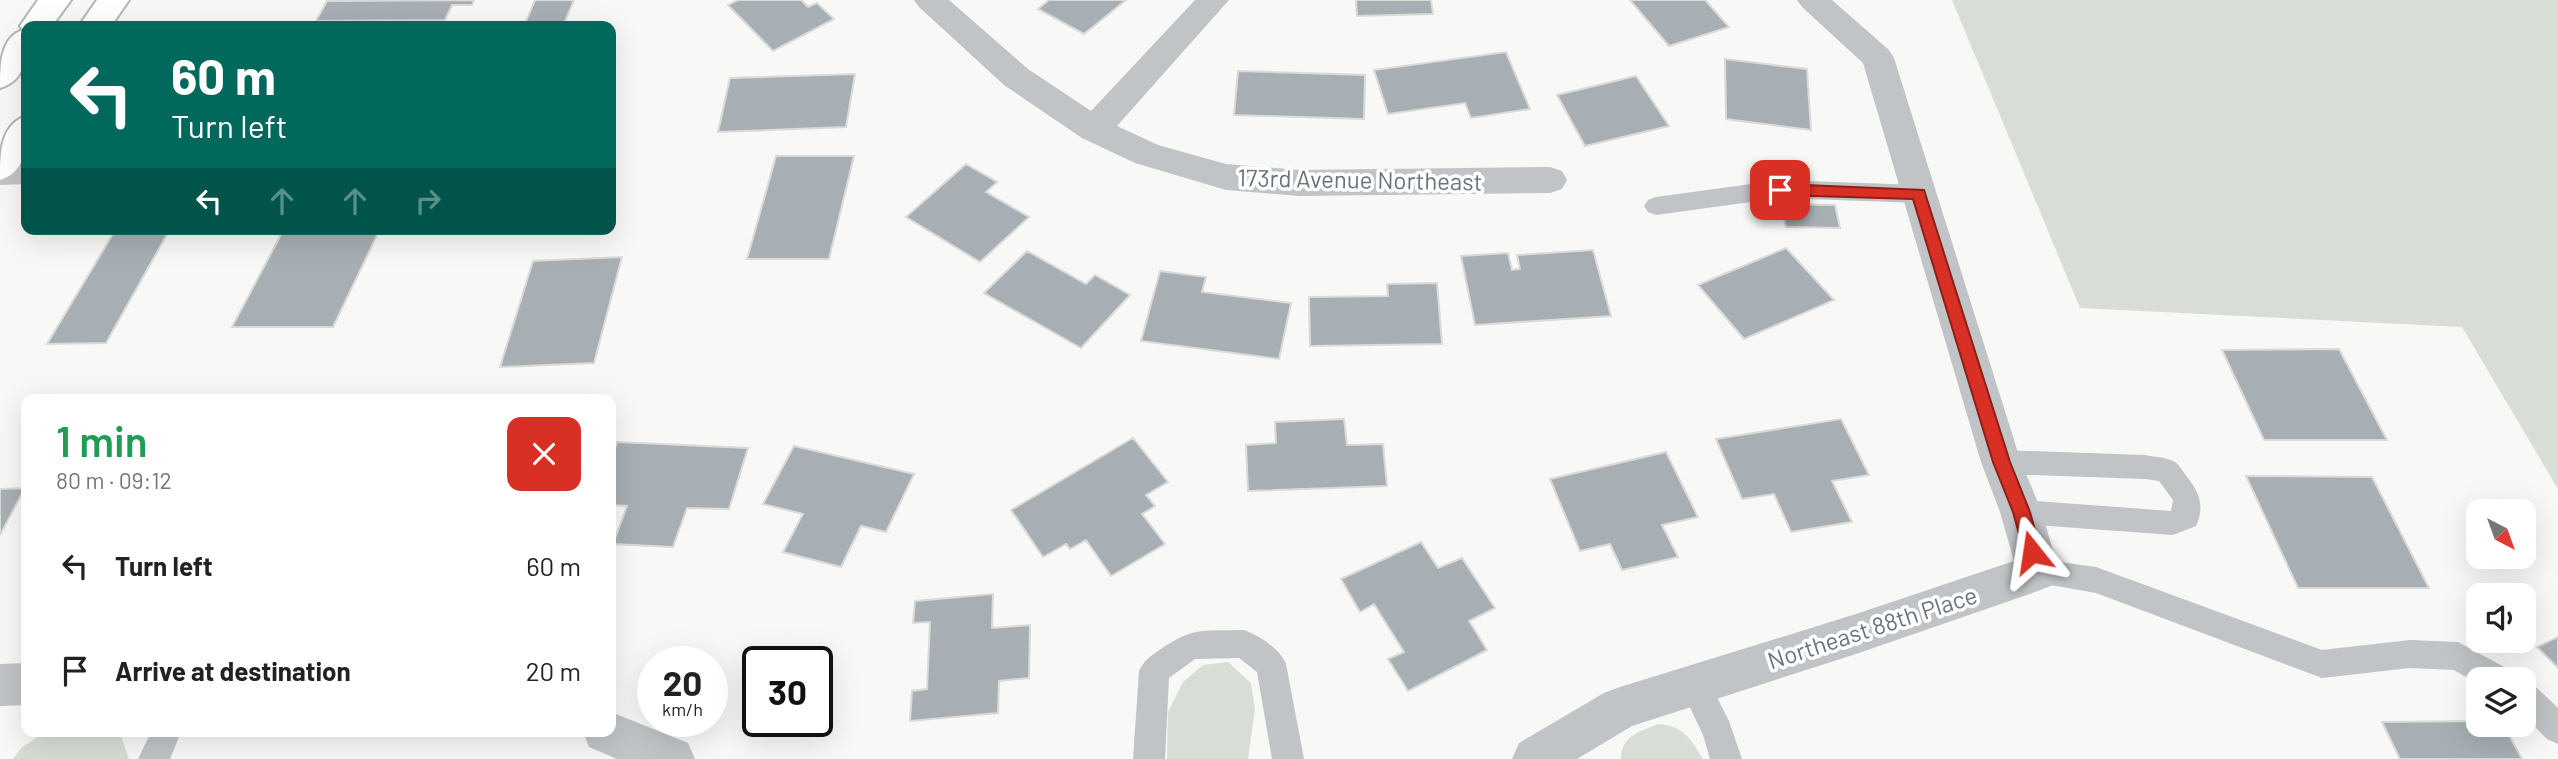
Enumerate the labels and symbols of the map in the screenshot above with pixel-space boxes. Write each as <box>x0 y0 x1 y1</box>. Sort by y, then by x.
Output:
pin <box>1750 160 1810 220</box>
street label: 173rd Avenue Northeast <box>1237 162 1483 196</box>
north arrow <box>2466 499 2536 569</box>
position arrow <box>1995 515 2069 589</box>
street label: Northeast 88th Place <box>1764 579 1980 675</box>
speed limit sign: 30 <box>742 646 833 737</box>

